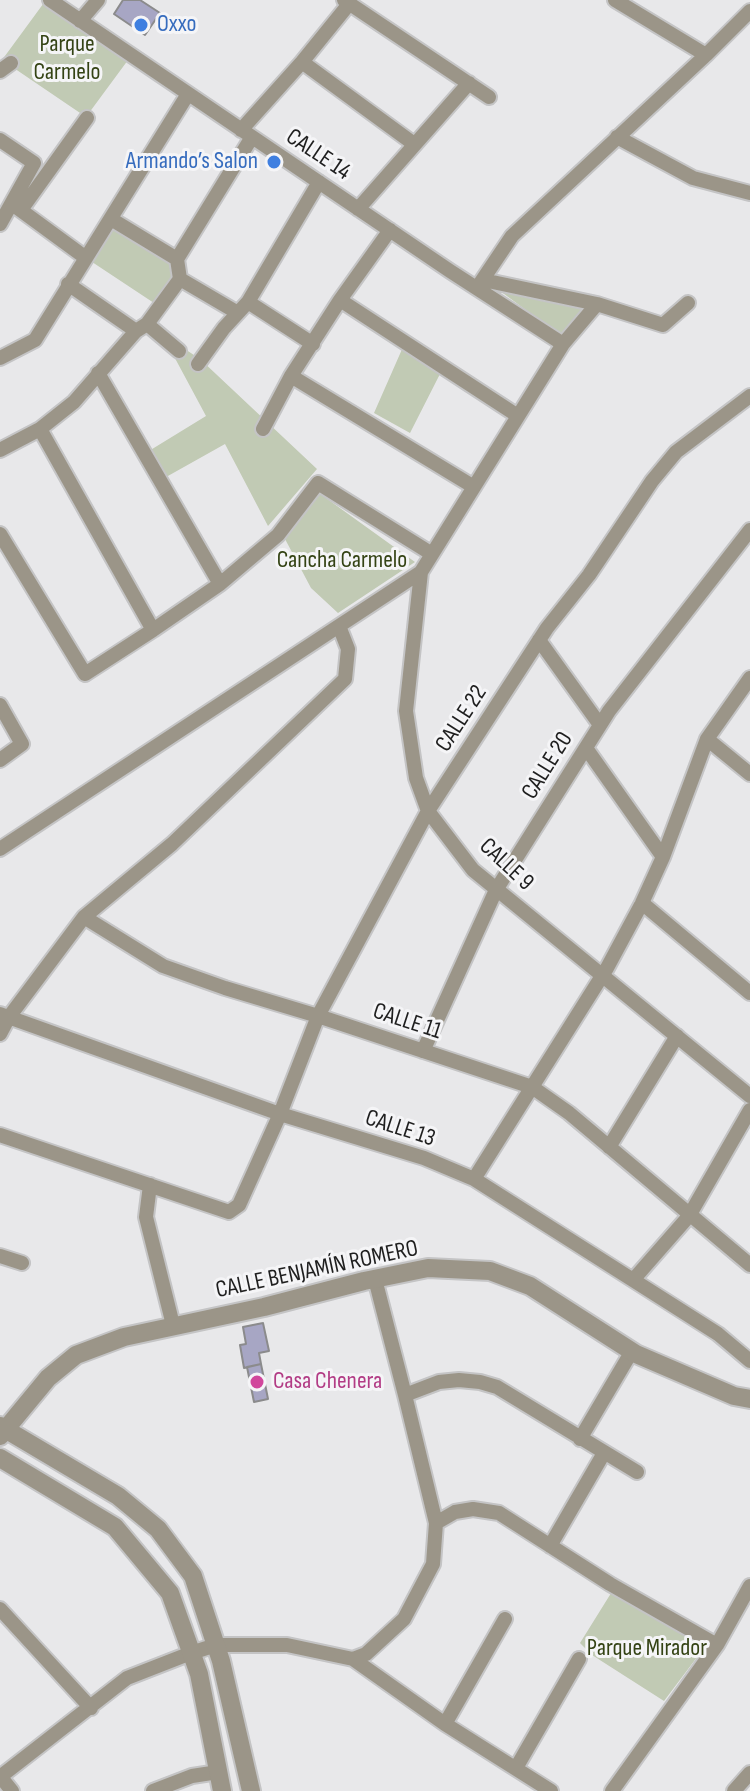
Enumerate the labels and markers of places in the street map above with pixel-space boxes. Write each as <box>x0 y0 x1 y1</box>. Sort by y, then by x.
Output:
place label: Oxxo <box>157 11 196 39</box>
marker: Oxxo <box>132 16 150 34</box>
place label: Armando’s Salon <box>126 148 258 176</box>
marker: Armando’s Salon <box>265 153 283 171</box>
place label: Casa Chenera <box>273 1368 382 1396</box>
marker: Casa Chenera <box>248 1373 266 1391</box>

